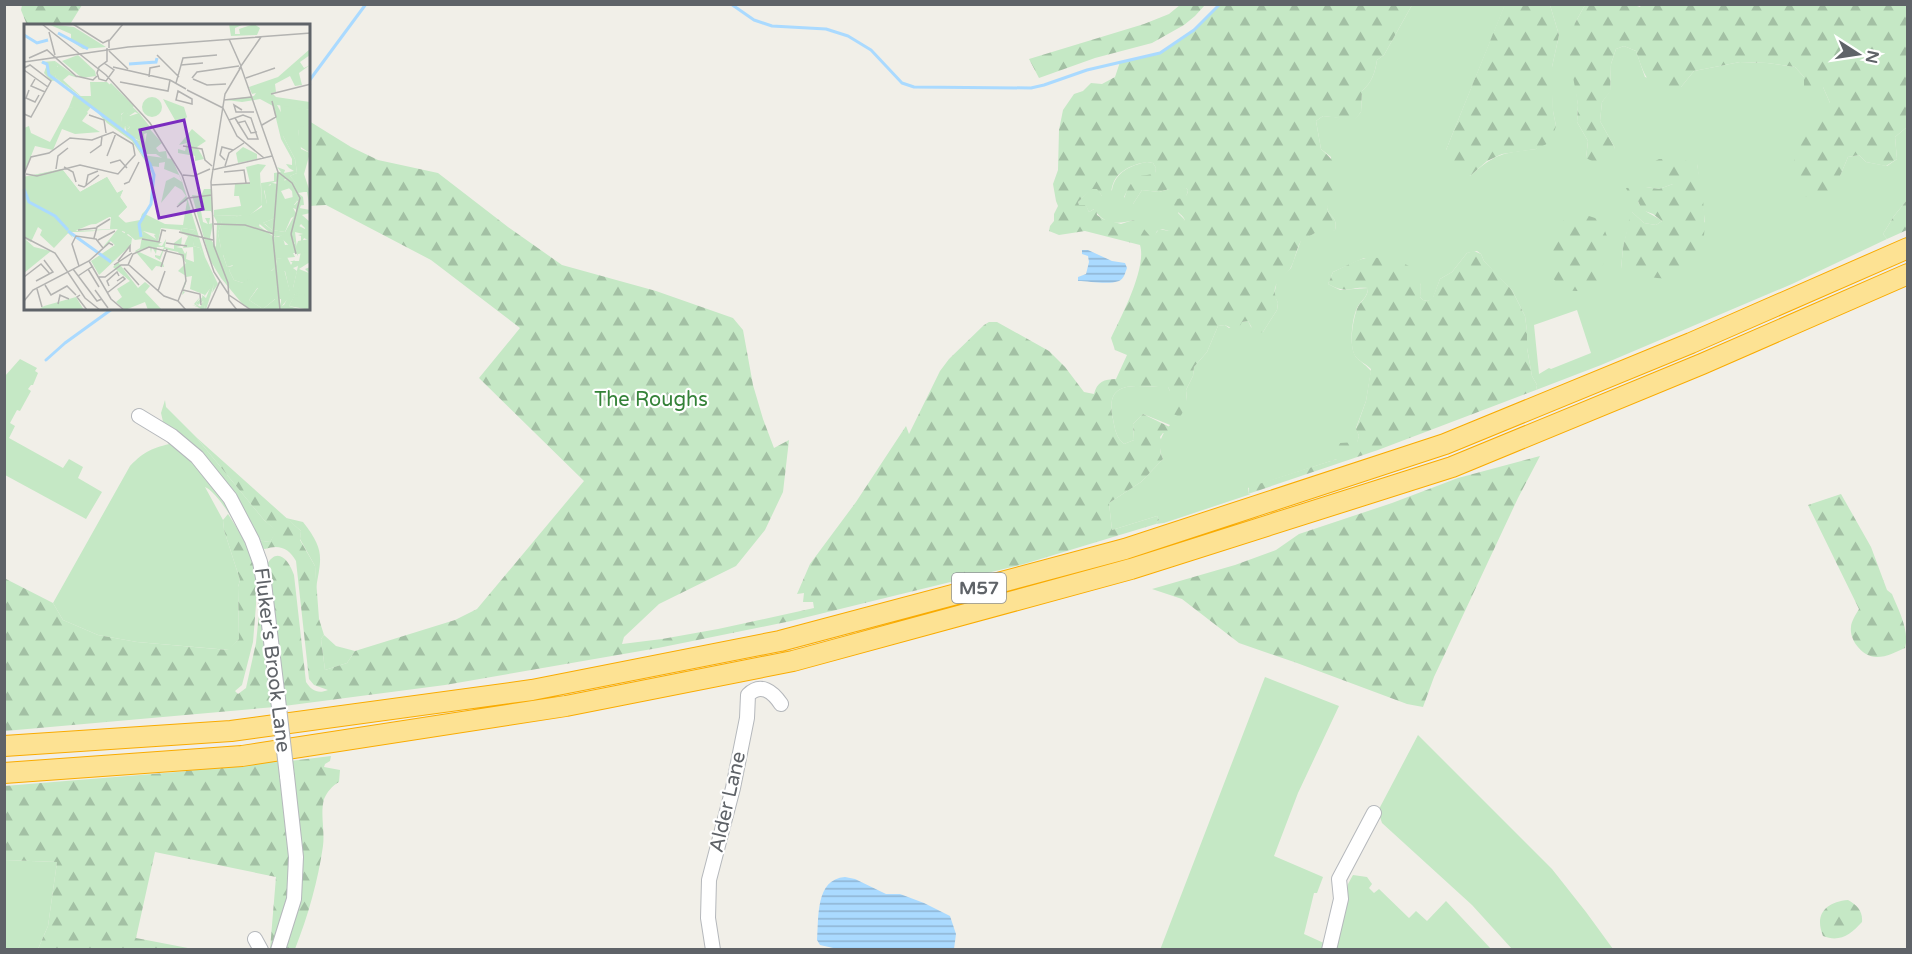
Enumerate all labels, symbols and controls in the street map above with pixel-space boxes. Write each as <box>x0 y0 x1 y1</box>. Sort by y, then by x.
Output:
inset map <box>24 24 310 310</box>
north arrow <box>1828 24 1888 84</box>
text: N <box>1861 49 1883 65</box>
park label: The Roughs <box>594 388 708 412</box>
street label: Fluker's Brook Lane <box>249 566 295 754</box>
road number: M57 <box>952 573 1006 603</box>
street label: Alder Lane <box>705 749 751 855</box>

